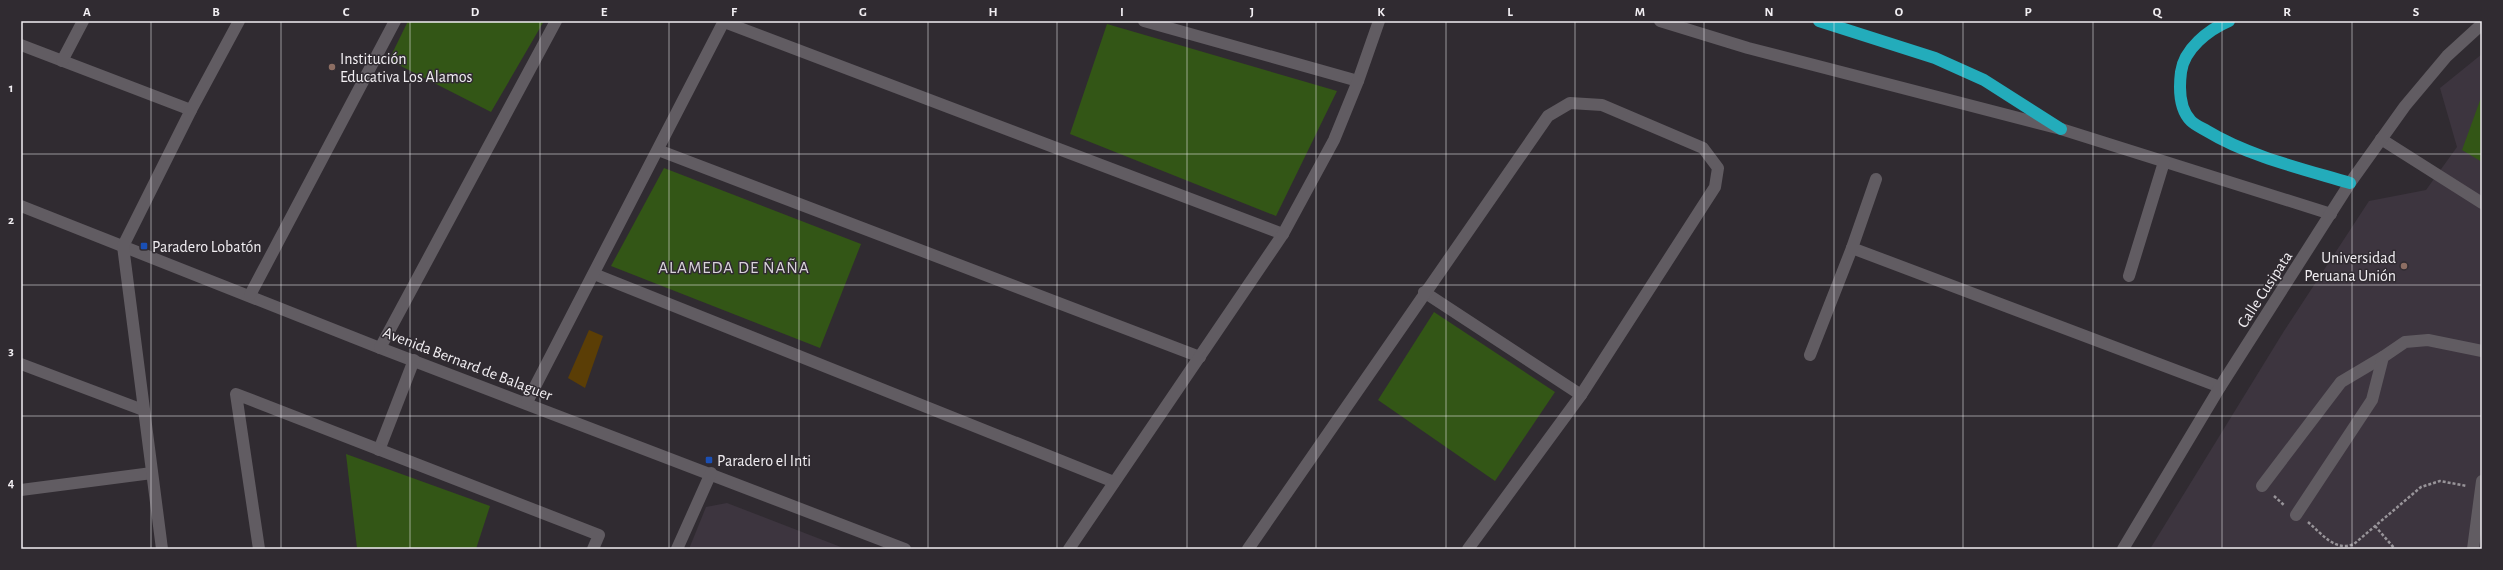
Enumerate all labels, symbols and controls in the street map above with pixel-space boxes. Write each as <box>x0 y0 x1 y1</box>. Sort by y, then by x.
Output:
text: A <box>83 6 91 19</box>
text: B <box>212 6 220 19</box>
text: C <box>343 6 350 19</box>
text: D <box>471 6 480 19</box>
text: E <box>601 6 608 19</box>
text: F <box>731 6 738 19</box>
text: G <box>859 6 867 19</box>
text: H <box>988 6 998 19</box>
text: I <box>1120 6 1124 19</box>
text: J <box>1250 6 1254 19</box>
text: K <box>1377 6 1385 19</box>
text: L <box>1507 6 1513 19</box>
text: M <box>1635 6 1645 19</box>
text: N <box>1764 6 1774 19</box>
text: O <box>1895 6 1904 19</box>
text: P <box>2024 6 2032 19</box>
text: Q <box>2153 6 2163 19</box>
text: R <box>2283 6 2291 19</box>
text: S <box>2413 6 2420 19</box>
place label: Institución Educativa Los Alamos <box>340 51 473 85</box>
marker: Institución Educativa Los Alamos <box>327 62 337 72</box>
text: 1 <box>9 82 13 95</box>
text: 2 <box>8 214 14 227</box>
place label: Paradero Lobatón <box>152 239 262 255</box>
marker: Paradero Lobatón <box>139 241 149 251</box>
street label: Calle Cusipata <box>2234 248 2295 331</box>
place label: Universidad Peruana Unión <box>2304 250 2396 284</box>
district label: ALAMEDA DE ÑAÑA <box>658 258 810 276</box>
marker: Universidad Peruana Unión <box>2399 261 2409 271</box>
street label: Avenida Bernard de Balaguer <box>381 324 555 404</box>
text: 3 <box>8 345 14 358</box>
place label: Paradero el Inti <box>717 453 811 469</box>
marker: Paradero el Inti <box>704 455 714 465</box>
text: 4 <box>8 477 15 490</box>

